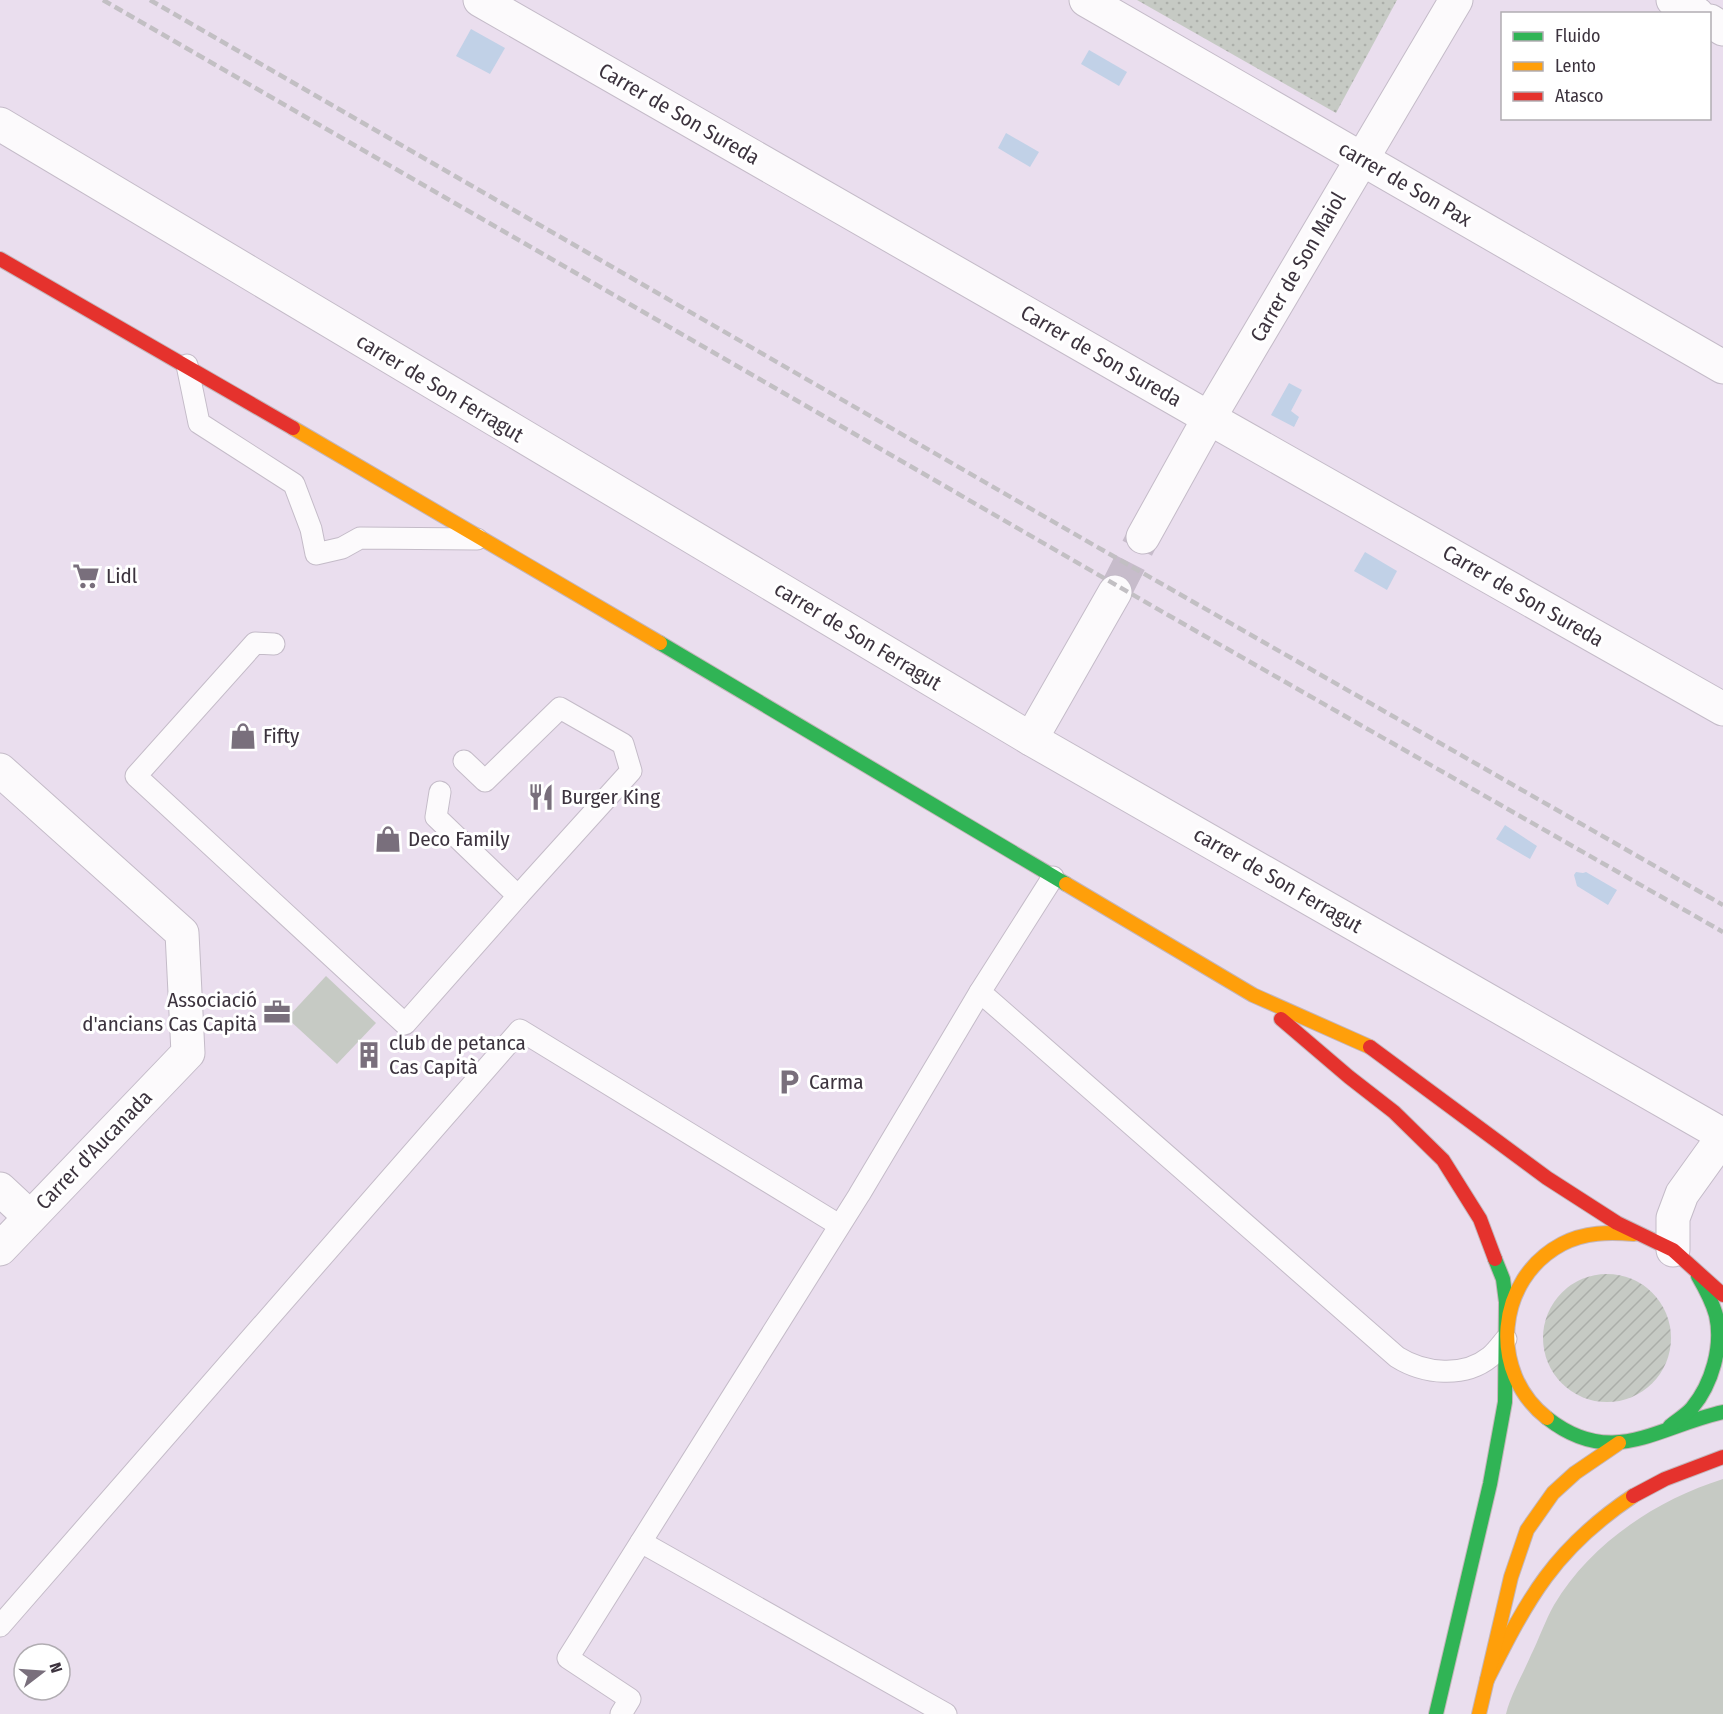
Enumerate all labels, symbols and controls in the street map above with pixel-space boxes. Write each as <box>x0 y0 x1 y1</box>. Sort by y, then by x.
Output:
legend <box>1501 12 1711 120</box>
text: Fluido <box>1555 25 1601 47</box>
text: Lento <box>1555 55 1596 77</box>
street label: Carrer de Son Sureda <box>594 57 764 171</box>
text: Atasco <box>1555 85 1603 107</box>
street label: carrer de Son Pax <box>1334 135 1477 233</box>
street label: Carrer de Son Maiol <box>1245 187 1352 347</box>
street label: Carrer de Son Sureda <box>1016 299 1186 413</box>
street label: carrer de Son Ferragut <box>352 328 528 448</box>
street label: Carrer de Son Sureda <box>1438 539 1608 653</box>
supermarket icon: Lidl <box>71 561 101 591</box>
place label: Lidl <box>106 563 138 589</box>
street label: carrer de Son Ferragut <box>770 576 946 696</box>
shop icon: Fifty <box>228 721 258 751</box>
place label: Fifty <box>263 723 300 749</box>
restaurant icon: Burger King <box>526 782 556 812</box>
place label: Burger King <box>561 784 660 810</box>
street label: carrer de Son Ferragut <box>1189 821 1367 939</box>
shop icon: Deco Family <box>373 824 403 854</box>
place label: Deco Family <box>408 826 510 852</box>
place label: Associació d'ancians Cas Capità <box>82 987 257 1037</box>
office icon: Associació d'ancians Cas Capità <box>262 997 292 1027</box>
place label: club de petanca Cas Capità <box>389 1030 526 1080</box>
building icon: club de petanca Cas Capità <box>354 1040 384 1070</box>
parking icon: Carma <box>774 1067 804 1097</box>
place label: Carma <box>809 1069 864 1095</box>
street label: Carrer d'Aucanada <box>30 1085 158 1215</box>
north arrow <box>12 1642 72 1702</box>
text: N <box>45 1660 66 1675</box>

